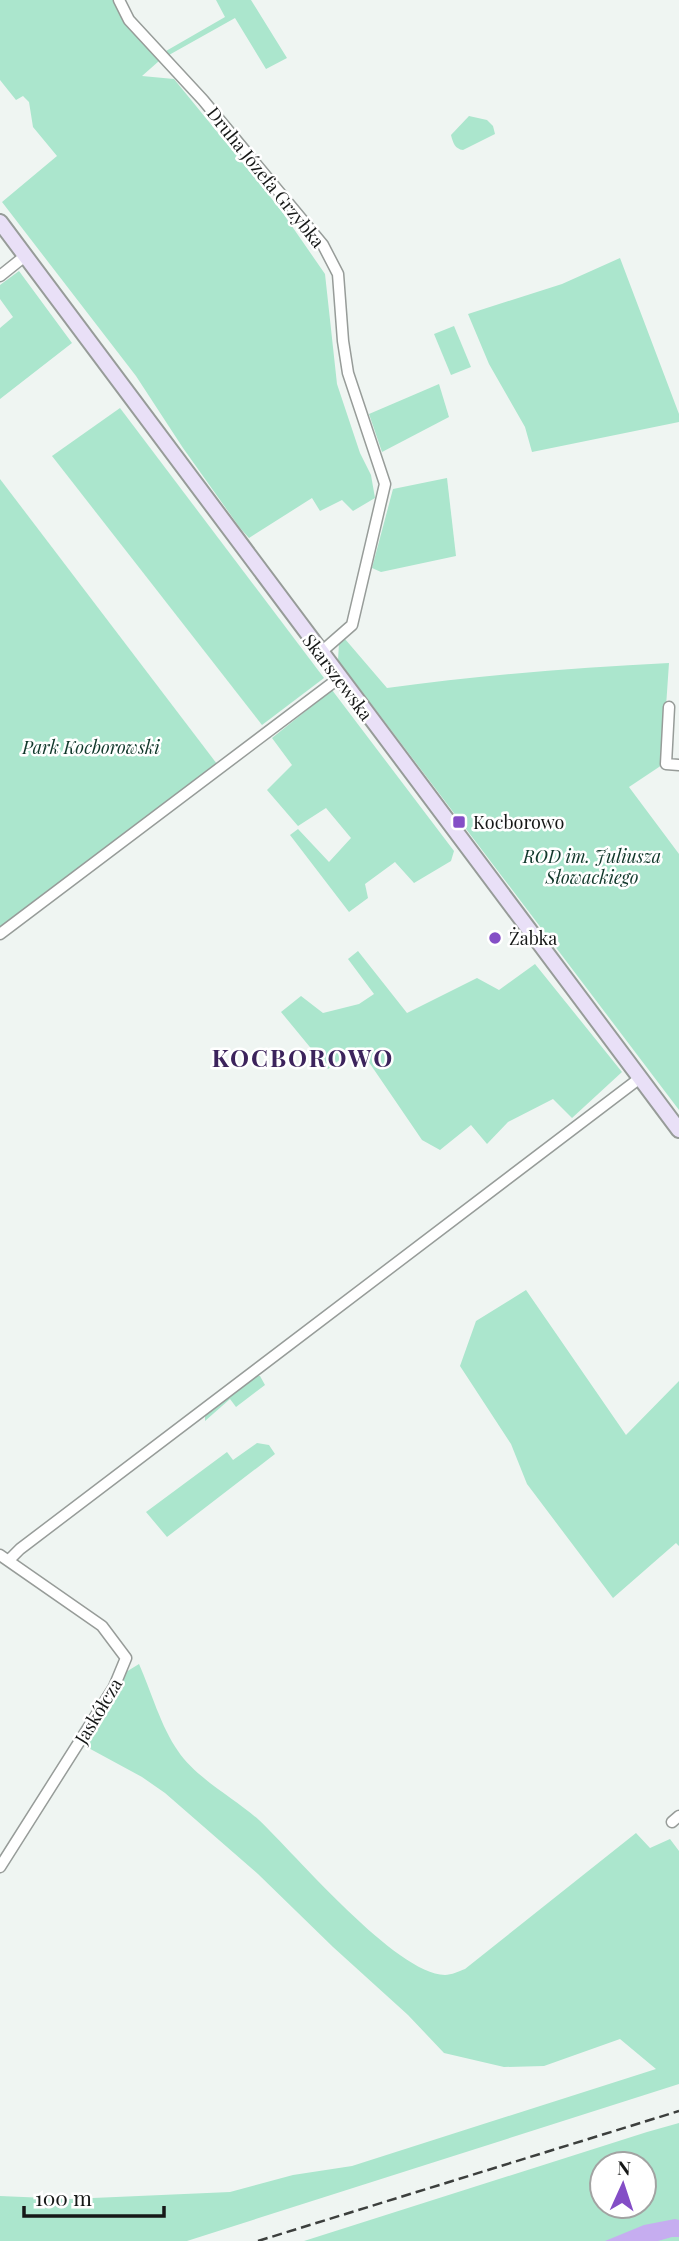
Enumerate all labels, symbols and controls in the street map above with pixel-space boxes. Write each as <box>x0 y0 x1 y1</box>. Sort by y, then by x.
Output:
street label: Druha Józefa Grzybka <box>202 102 330 252</box>
street label: Skarszewska <box>298 629 378 725</box>
park label: Park Kocborowski <box>21 735 160 759</box>
place label: Kocborowo <box>473 810 564 834</box>
marker: Kocborowo <box>451 814 467 830</box>
park label: ROD im. Juliusza Słowackiego <box>522 844 661 889</box>
place label: Żabka <box>509 926 557 950</box>
marker: Żabka <box>487 930 503 946</box>
district label: KOCBOROWO <box>212 1041 394 1073</box>
street label: Jaskółcza <box>68 1674 127 1749</box>
north arrow <box>588 2150 658 2220</box>
text: N <box>616 2154 632 2180</box>
scale bar <box>24 2174 164 2218</box>
text: 100 m <box>35 2183 92 2211</box>

